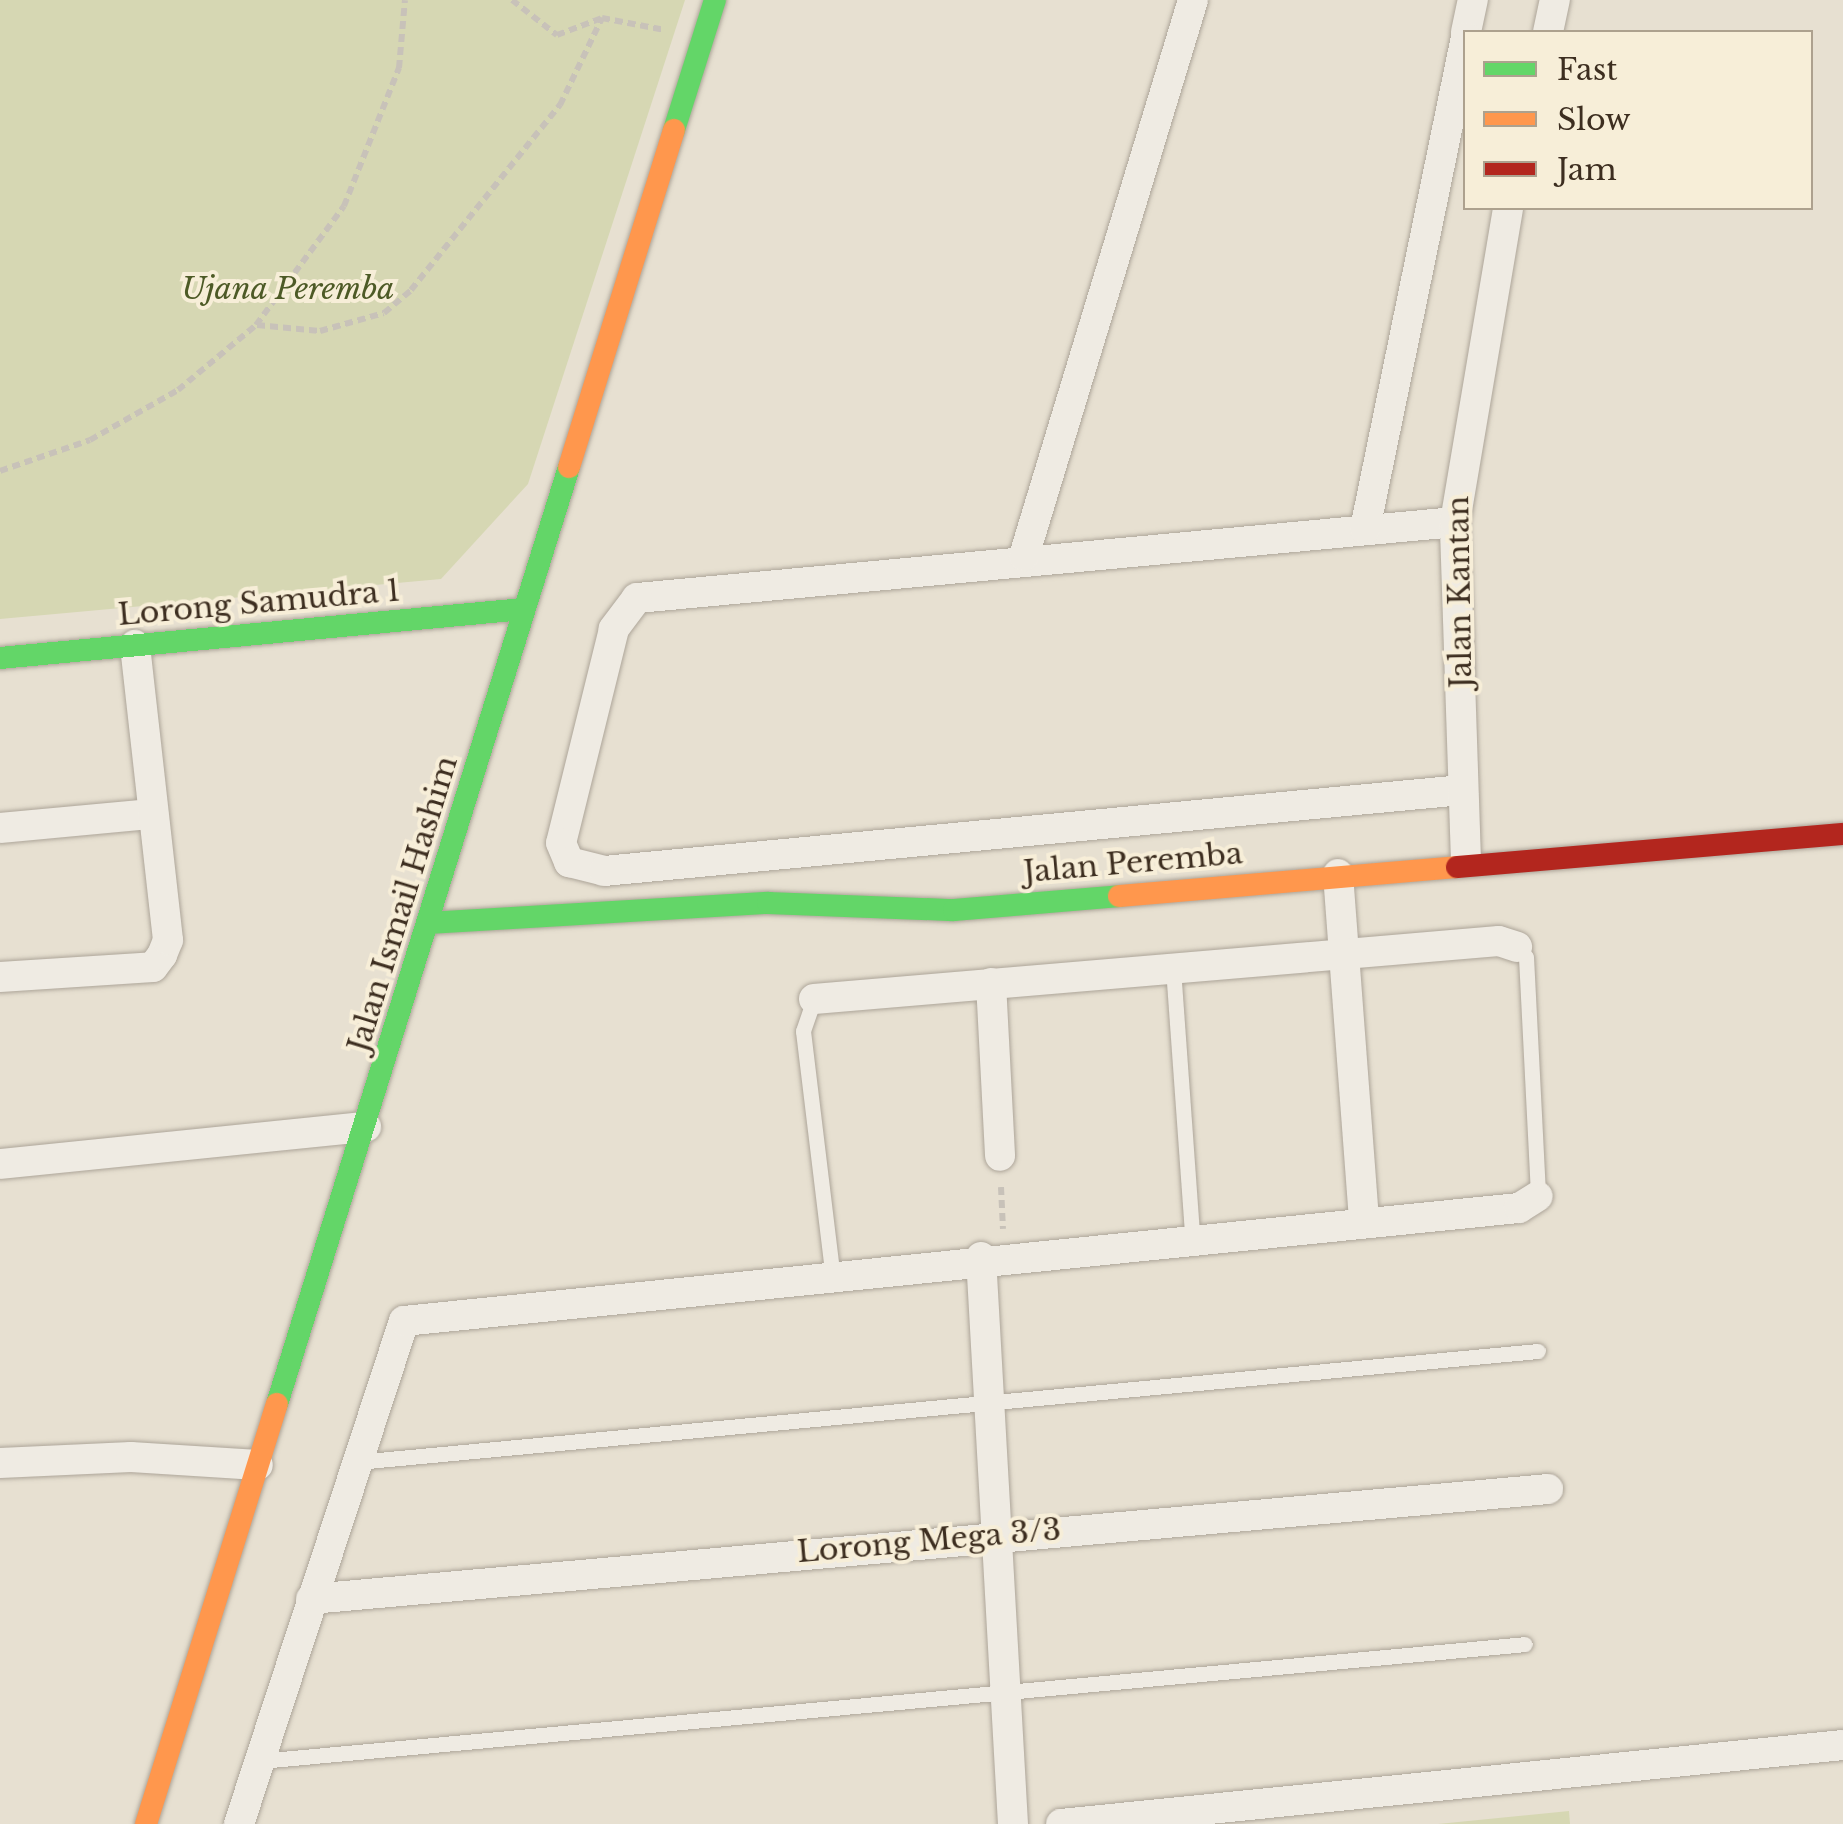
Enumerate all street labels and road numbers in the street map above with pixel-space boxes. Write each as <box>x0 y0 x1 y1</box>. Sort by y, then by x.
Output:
street label: Jalan Kantan <box>1440 496 1480 688</box>
street label: Lorong Samudra 1 <box>116 573 402 633</box>
street label: Jalan Ismail Hashim <box>341 752 465 1056</box>
street label: Jalan Peremba <box>1022 835 1244 891</box>
street label: Lorong Mega 3/3 <box>795 1512 1063 1570</box>

